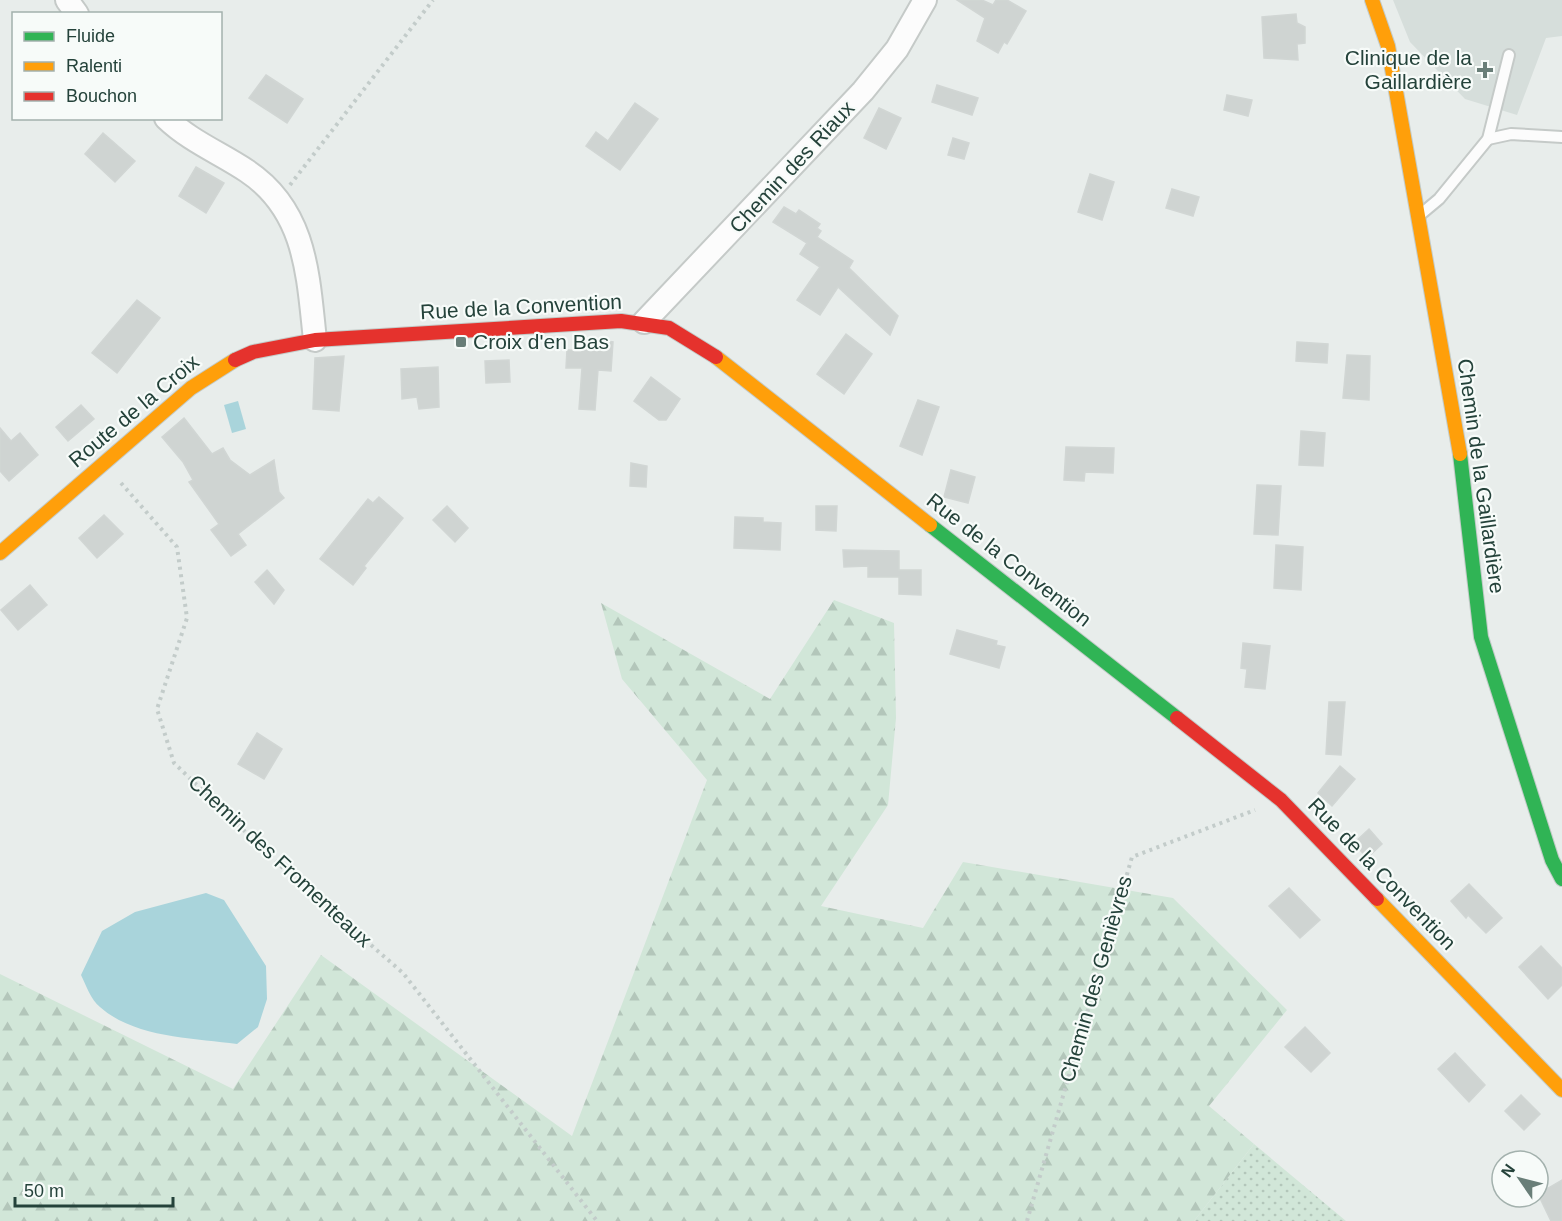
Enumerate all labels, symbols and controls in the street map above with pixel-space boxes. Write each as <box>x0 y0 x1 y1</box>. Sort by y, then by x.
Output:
legend <box>12 12 222 120</box>
text: Fluide <box>66 26 115 46</box>
place label: Clinique de la Gaillardière <box>1345 46 1472 93</box>
text: Ralenti <box>66 56 122 76</box>
marker: Clinique de la Gaillardière <box>1476 61 1494 79</box>
text: Bouchon <box>66 86 137 106</box>
street label: Chemin des Riaux <box>725 96 859 237</box>
street label: Rue de la Convention <box>420 290 622 323</box>
place label: Croix d'en Bas <box>473 330 609 353</box>
marker: Croix d'en Bas <box>454 335 468 349</box>
street label: Route de la Croix <box>64 349 204 472</box>
street label: Chemin de la Gaillardière <box>1454 357 1509 595</box>
street label: Rue de la Convention <box>923 488 1096 631</box>
street label: Chemin des Fromenteaux <box>184 770 377 952</box>
street label: Rue de la Convention <box>1304 793 1461 954</box>
street label: Chemin des Genièvres <box>1055 873 1136 1085</box>
north arrow <box>1490 1149 1550 1209</box>
text: N <box>1498 1161 1518 1180</box>
scale bar <box>15 1170 172 1208</box>
text: 50 m <box>24 1181 64 1201</box>

